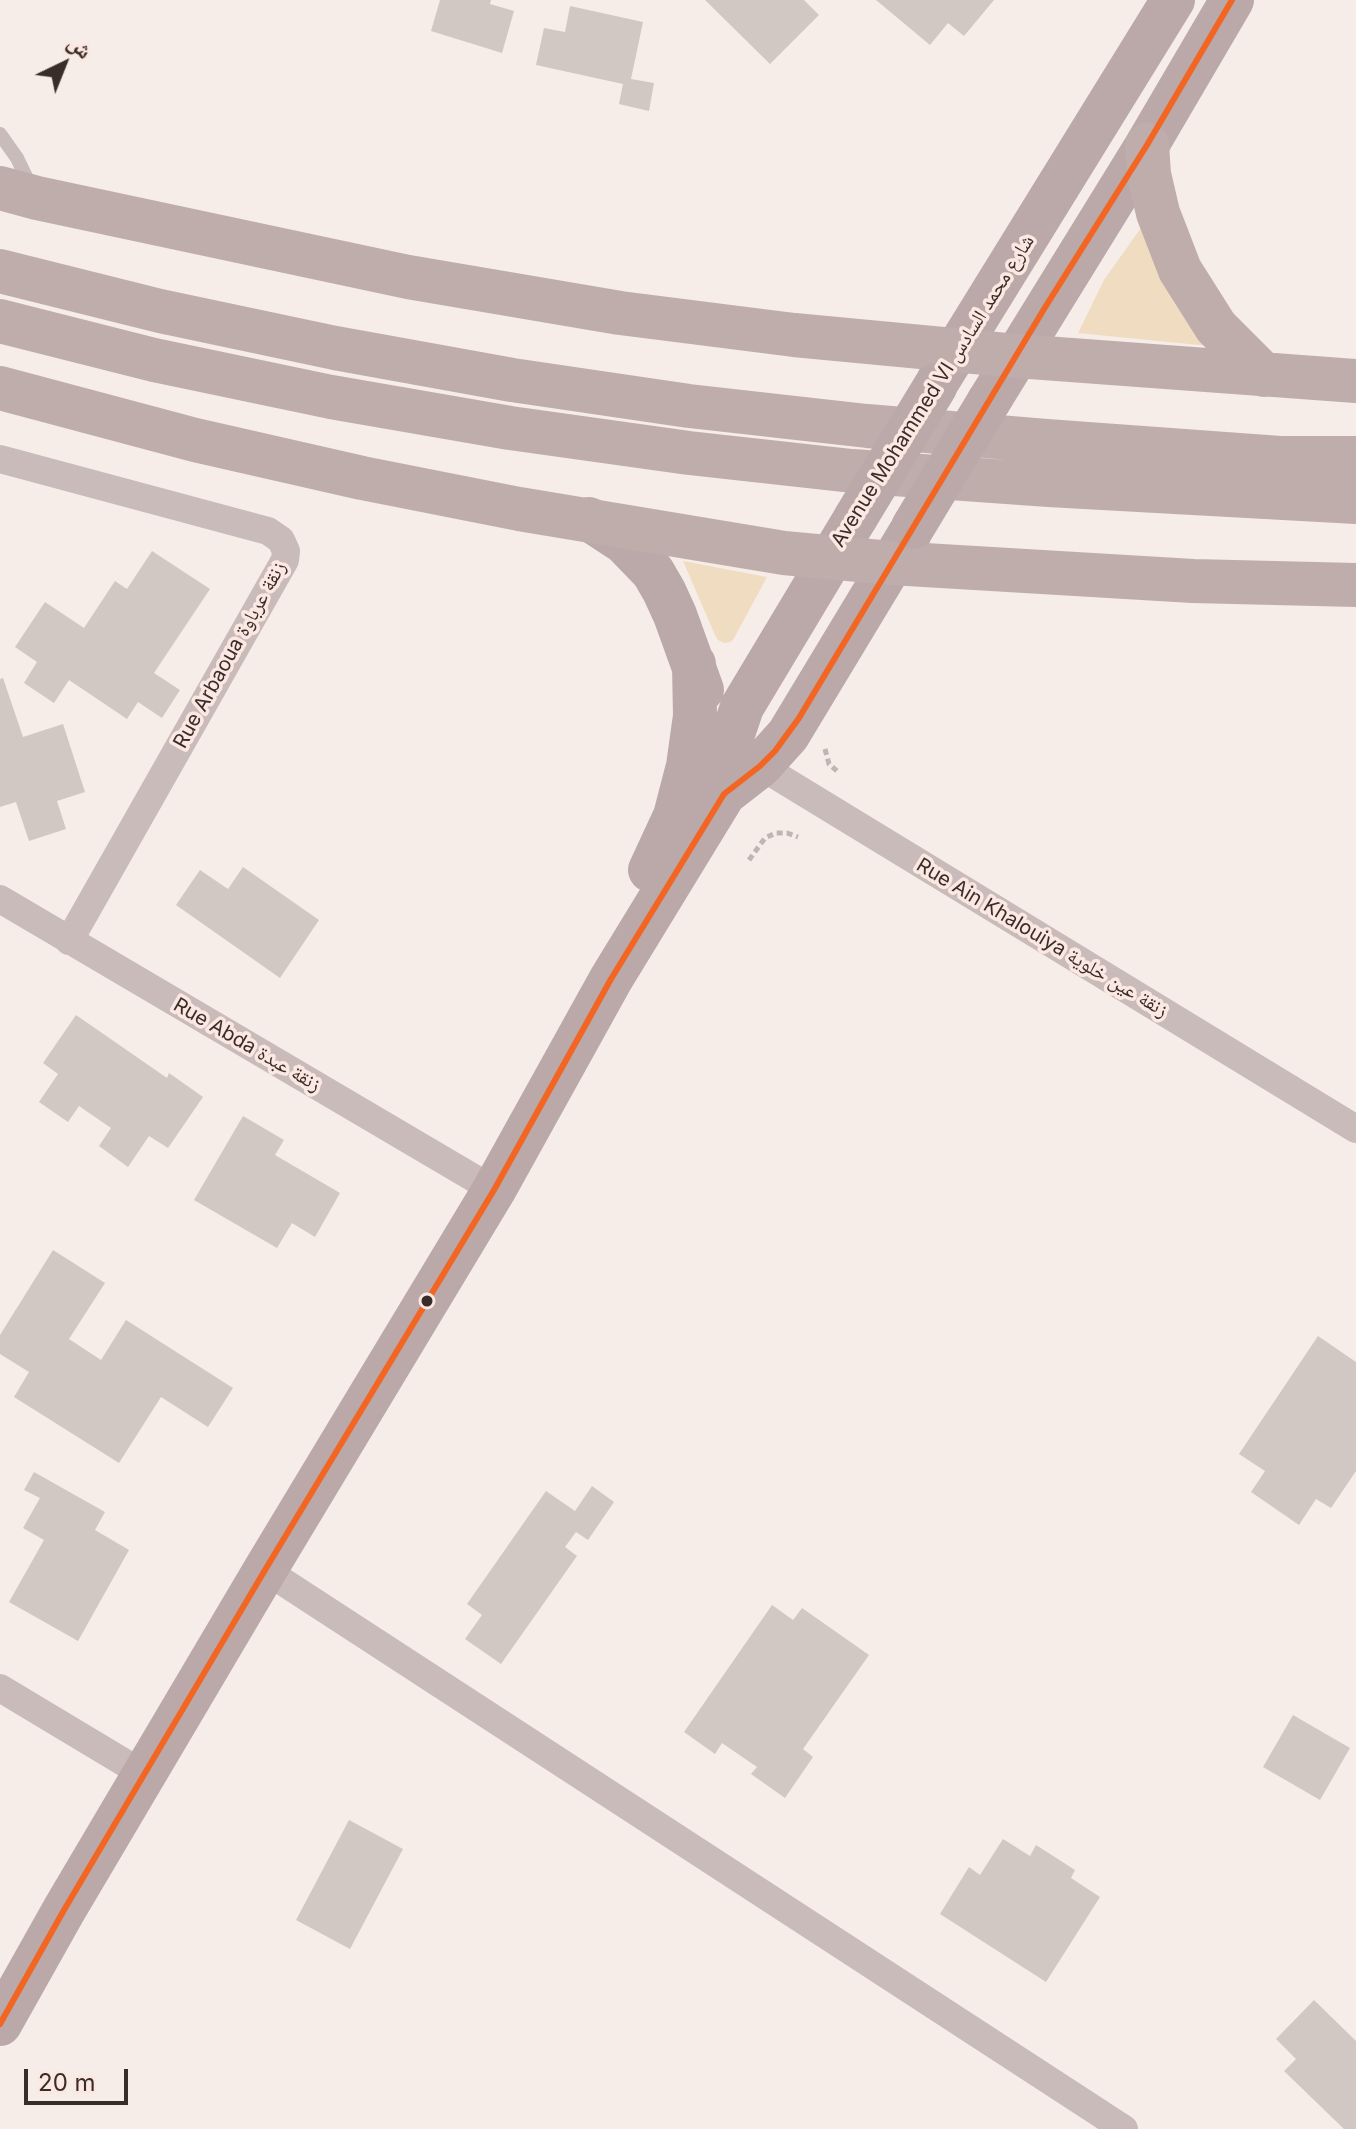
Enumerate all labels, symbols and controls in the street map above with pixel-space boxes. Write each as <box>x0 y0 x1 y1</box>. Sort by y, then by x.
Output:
north arrow <box>24 24 104 104</box>
text: ش <box>63 29 98 64</box>
street label: Avenue Mohammed VI شارع محمد السادس <box>826 230 1040 552</box>
street label: Rue Arbaoua زنقة عرباوة <box>169 557 291 753</box>
street label: Rue Ain Khalouiya زنقة عين خلوية <box>912 853 1172 1023</box>
street label: Rue Abda زنقة عبدة <box>169 993 325 1097</box>
unlabelled marker <box>419 1293 435 1309</box>
scale bar <box>28 2053 132 2103</box>
text: 20 m <box>38 2068 96 2097</box>

